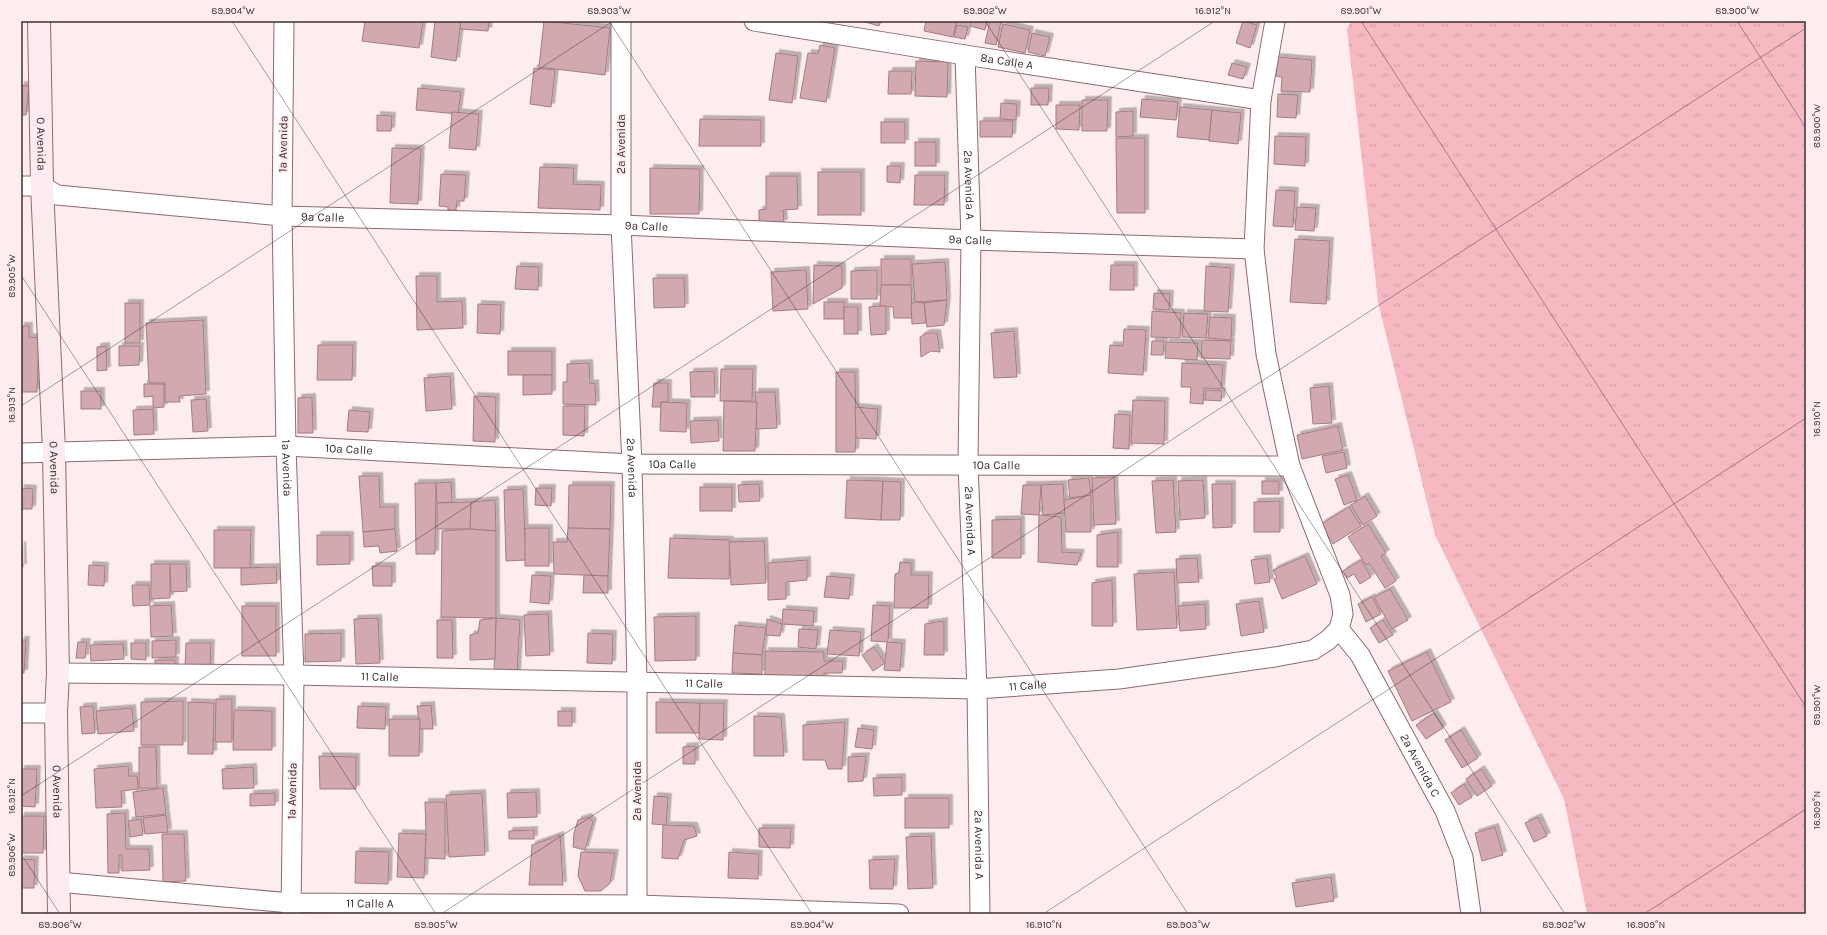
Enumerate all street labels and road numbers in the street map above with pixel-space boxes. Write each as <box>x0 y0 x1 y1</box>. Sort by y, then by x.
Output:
street label: 8a Calle A <box>979 50 1034 72</box>
street label: 2a Avenida <box>614 114 628 174</box>
street label: 1a Avenida <box>276 115 290 173</box>
street label: 0 Avenida <box>34 117 49 171</box>
street label: 2a Avenida A <box>961 150 977 220</box>
street label: 9a Calle <box>301 210 344 225</box>
street label: 9a Calle <box>624 218 668 234</box>
street label: 9a Calle <box>948 232 992 248</box>
street label: 2a Avenida <box>624 438 640 498</box>
street label: 1a Avenida <box>279 439 295 497</box>
street label: 0 Avenida <box>47 441 62 495</box>
street label: 10a Calle <box>325 441 373 457</box>
street label: 10a Calle <box>649 457 696 471</box>
street label: 10a Calle <box>973 458 1020 472</box>
street label: 2a Avenida A <box>962 486 979 556</box>
street label: 11 Calle <box>361 669 399 684</box>
street label: 11 Calle <box>685 676 723 691</box>
street label: 11 Calle <box>1008 677 1047 694</box>
street label: 2a Avenida C <box>1397 731 1443 799</box>
street label: 2a Avenida <box>630 761 644 821</box>
street label: 1a Avenida <box>285 762 299 820</box>
street label: 0 Avenida <box>50 765 65 818</box>
street label: 2a Avenida A <box>972 810 987 880</box>
street label: 11 Calle A <box>346 896 394 911</box>

